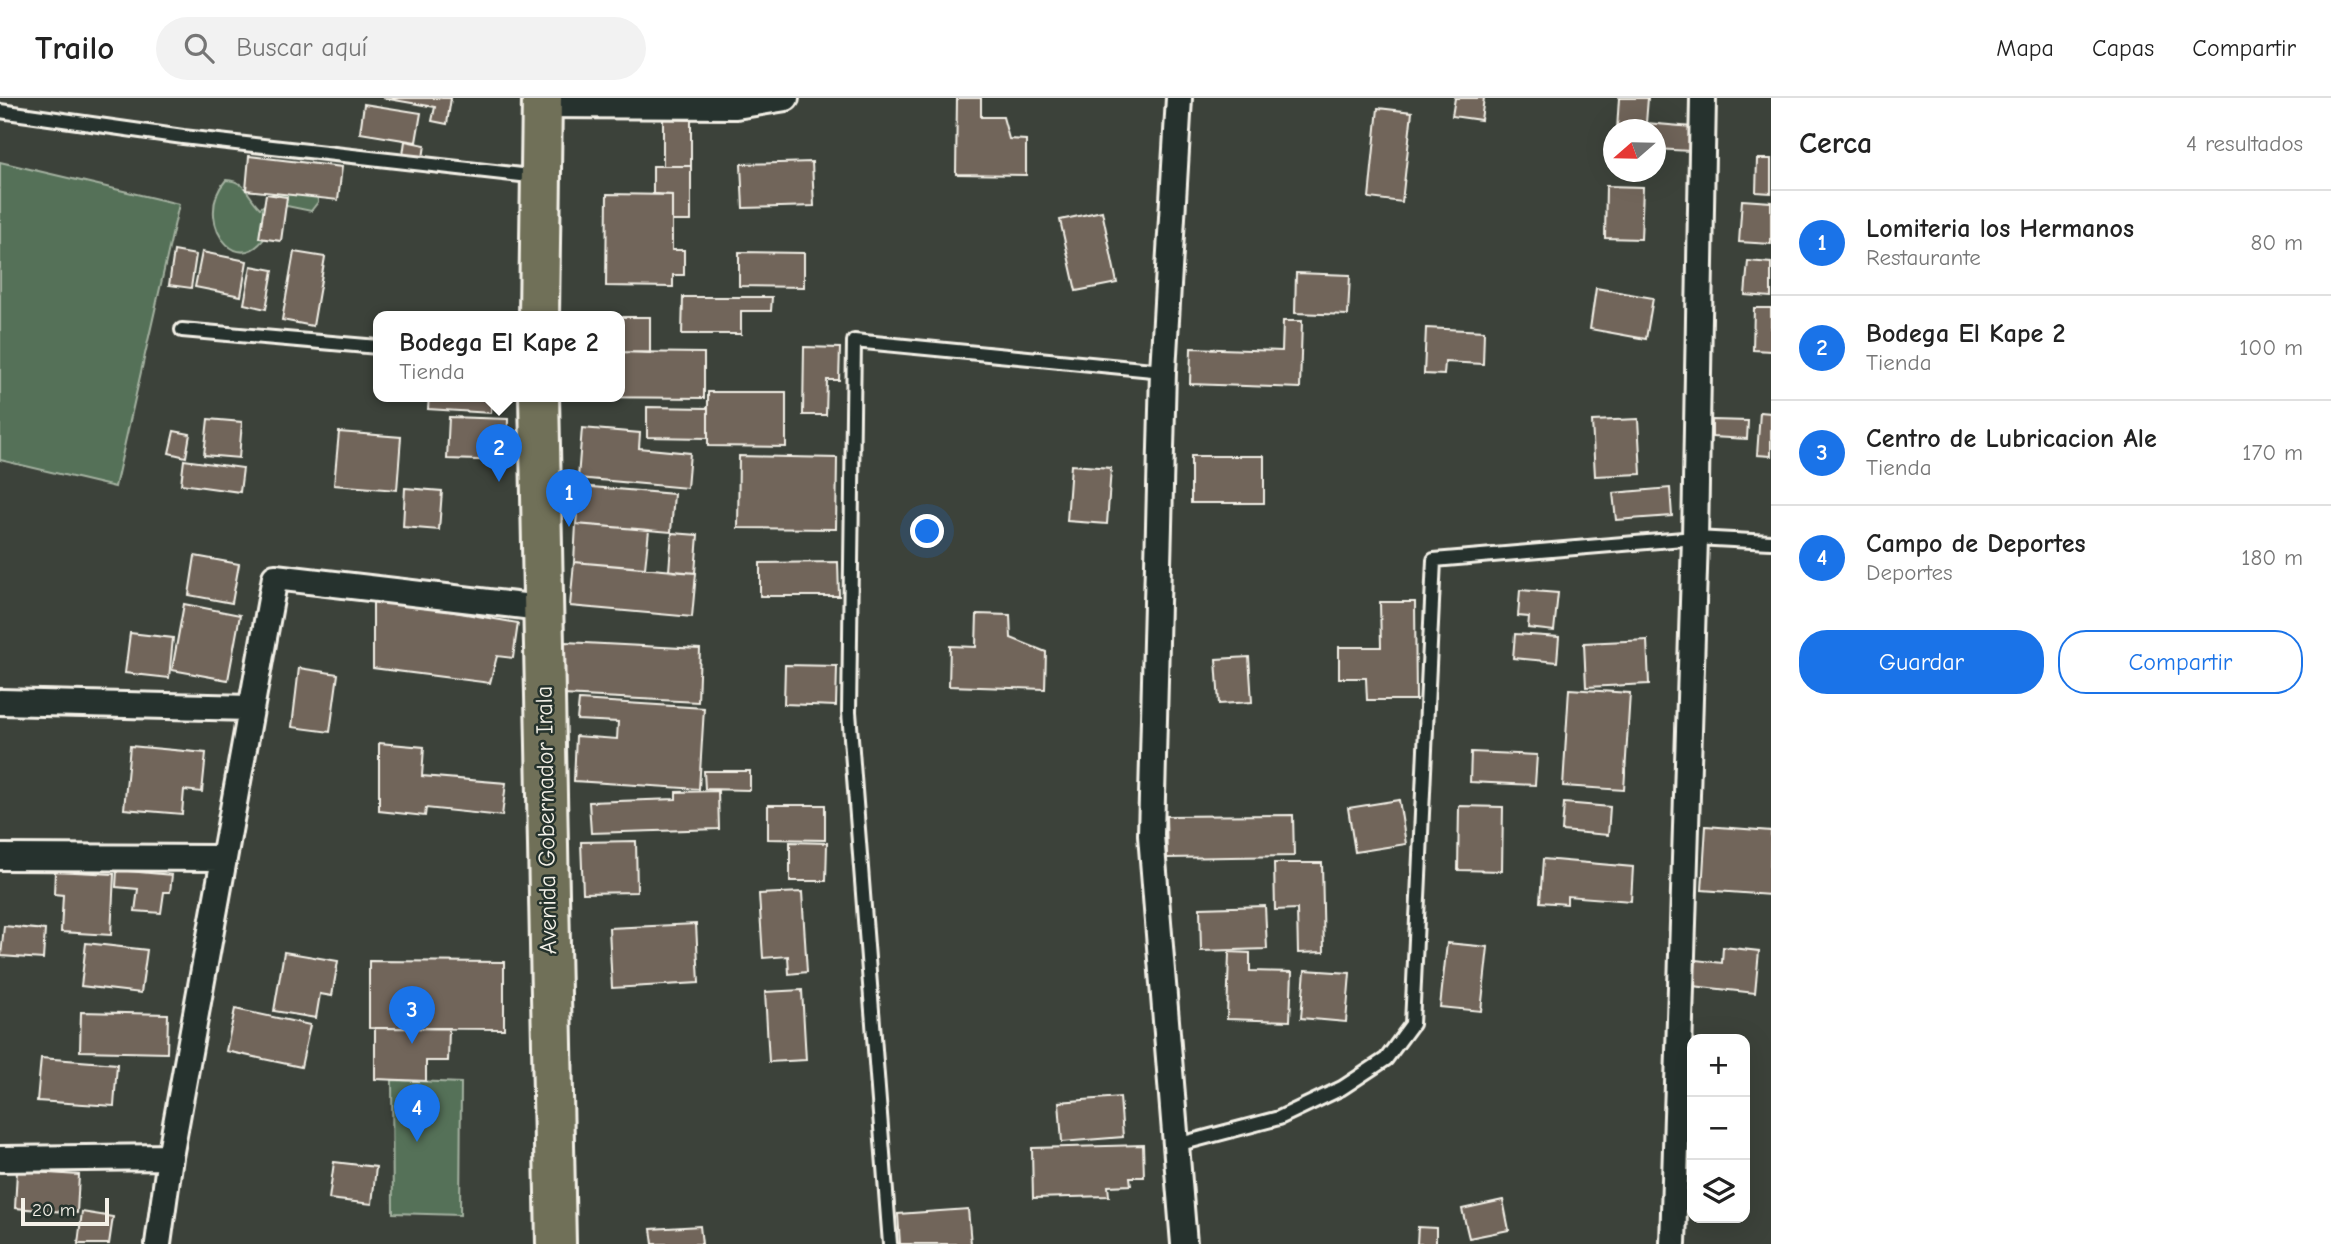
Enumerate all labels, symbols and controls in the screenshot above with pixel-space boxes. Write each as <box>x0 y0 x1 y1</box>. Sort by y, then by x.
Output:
search box <box>156 17 646 80</box>
text: Trailo <box>35 29 114 67</box>
icon: search <box>180 29 218 67</box>
text: Buscar aquí <box>236 33 367 63</box>
text: Mapa <box>1996 34 2054 62</box>
text: Capas <box>2092 34 2154 62</box>
text: Compartir <box>2192 34 2296 62</box>
north arrow <box>1603 119 1666 182</box>
text: Cerca <box>1799 126 1872 161</box>
text: 4 resultados <box>2186 130 2303 157</box>
text: Lomiteria los Hermanos <box>1866 214 2134 244</box>
text: 1 <box>1817 229 1827 256</box>
text: 80 m <box>2250 229 2303 256</box>
text: Restaurante <box>1866 244 1981 271</box>
popup <box>373 311 625 402</box>
text: Bodega El Kape 2 <box>1866 319 2066 349</box>
text: Bodega El Kape 2 <box>399 328 599 358</box>
text: 2 <box>1816 334 1828 361</box>
text: 100 m <box>2239 334 2303 361</box>
text: Tienda <box>1866 349 1932 376</box>
text: Tienda <box>399 358 465 385</box>
pin: 2 <box>476 424 522 482</box>
text: Centro de Lubricacion Ale <box>1866 424 2157 454</box>
text: 3 <box>1816 439 1828 466</box>
text: 170 m <box>2242 439 2303 466</box>
text: Tienda <box>1866 454 1932 481</box>
pin: 1 <box>546 469 592 527</box>
your location <box>910 514 944 548</box>
text: Campo de Deportes <box>1866 529 2086 559</box>
text: 4 <box>1817 544 1827 571</box>
text: 180 m <box>2241 544 2303 571</box>
text: Deportes <box>1866 559 1953 586</box>
button: Guardar <box>1799 630 2044 694</box>
button: Compartir <box>2058 630 2303 694</box>
street label: Avenida Gobernador Irala <box>530 685 562 955</box>
pin: 3 <box>389 986 435 1044</box>
map controls <box>1687 1034 1750 1223</box>
button: + <box>1687 1034 1750 1097</box>
pin: 4 <box>394 1084 440 1142</box>
button: − <box>1687 1097 1750 1160</box>
button: layers <box>1687 1160 1750 1223</box>
scale bar <box>21 1195 108 1227</box>
text: 20 m <box>32 1199 76 1221</box>

